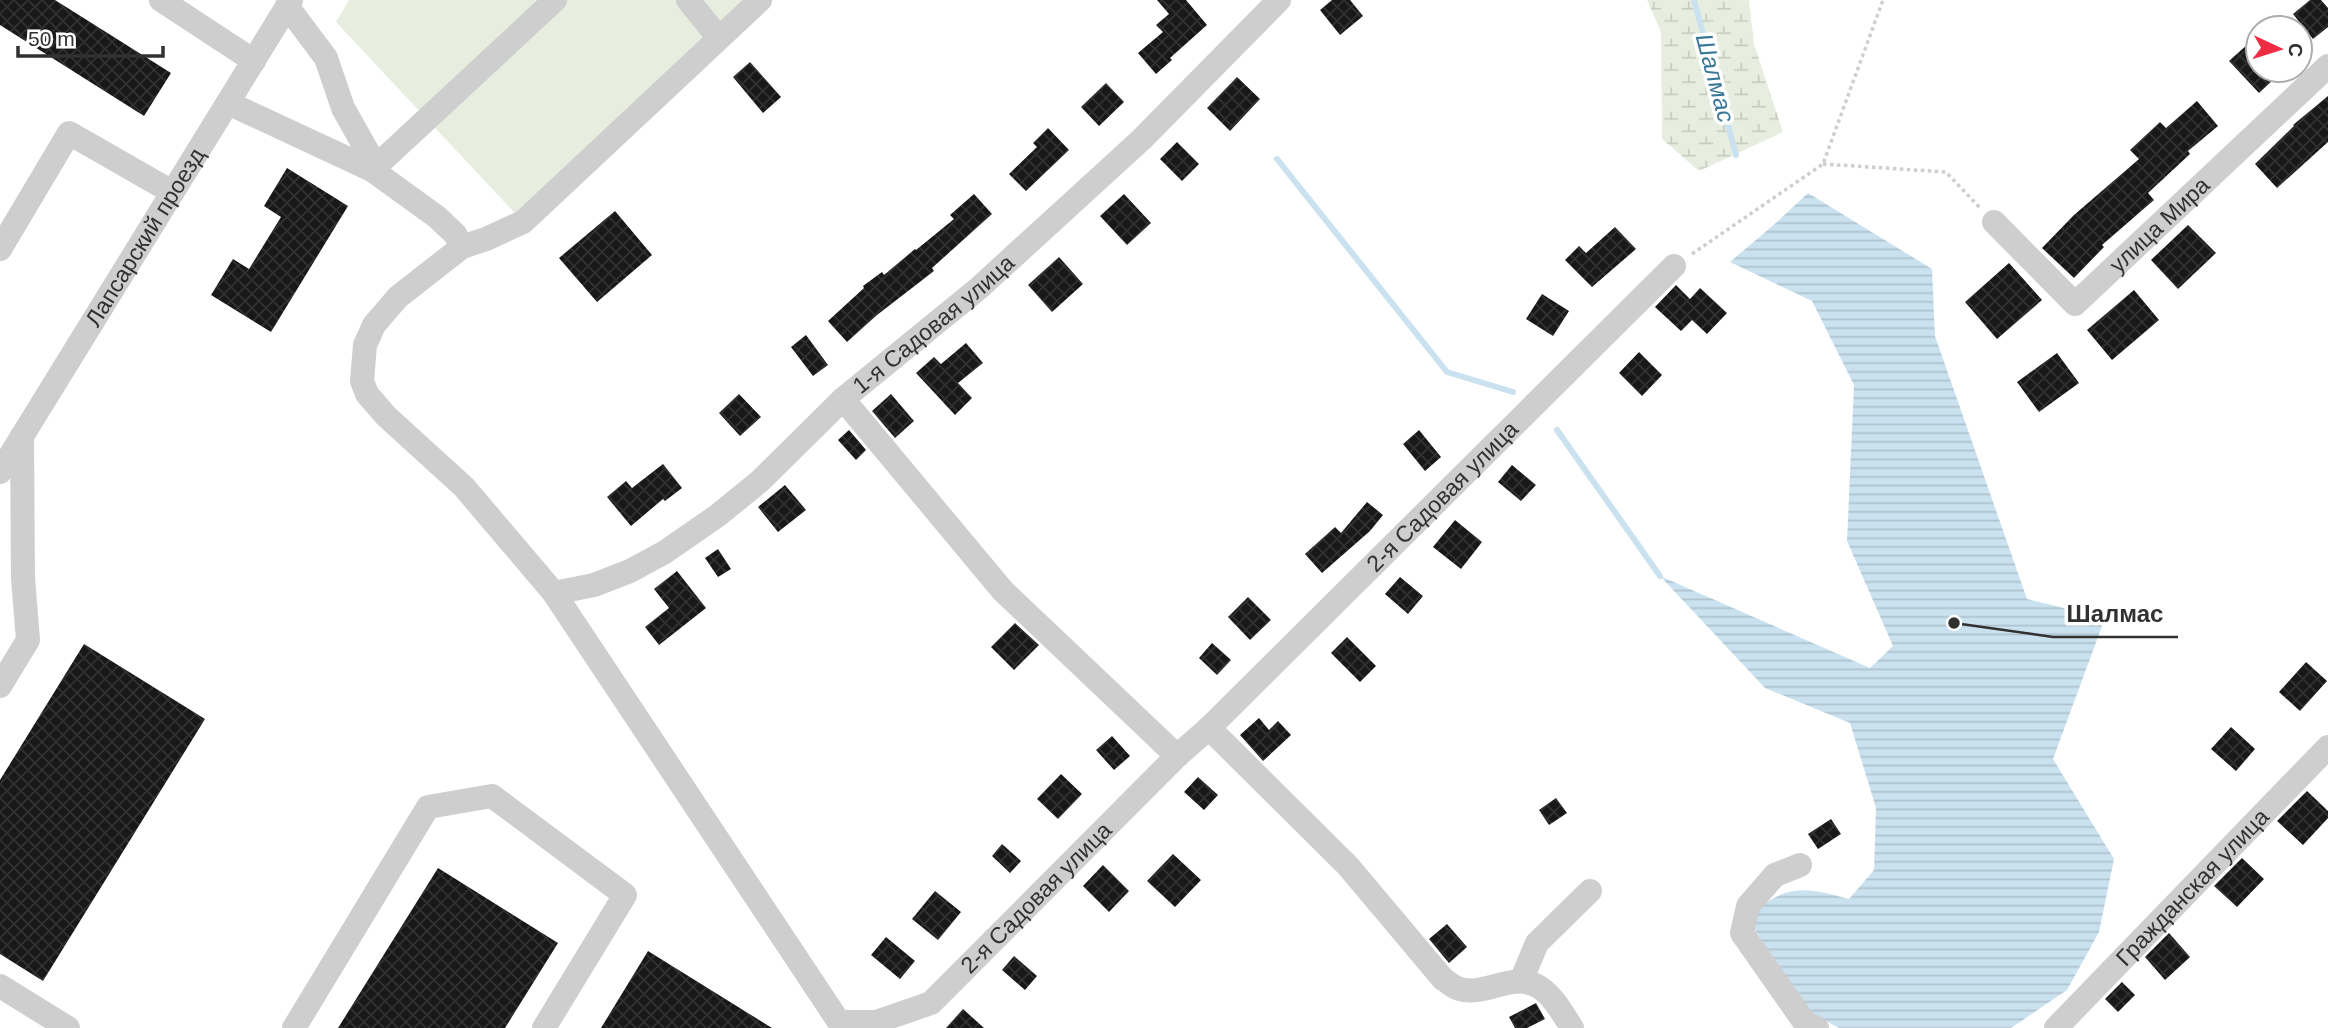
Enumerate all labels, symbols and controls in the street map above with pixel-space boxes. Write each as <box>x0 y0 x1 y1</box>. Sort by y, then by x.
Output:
scale bar <box>18 14 163 58</box>
north arrow <box>2244 14 2314 84</box>
text: 50 m <box>28 27 75 50</box>
water label: Шалмас <box>1691 31 1740 125</box>
text: С <box>2284 43 2306 58</box>
street label: Лапсарский проезд <box>80 143 210 331</box>
street label: улица Мира <box>2104 171 2215 278</box>
street label: 1-я Садовая улица <box>847 249 1020 399</box>
street label: 2-я Садовая улица <box>1361 416 1523 577</box>
callout: Шалмас <box>2053 592 2178 637</box>
text: Шалмас <box>2067 600 2163 627</box>
street label: Гражданская улица <box>2111 803 2274 971</box>
street label: 2-я Садовая улица <box>955 817 1117 978</box>

